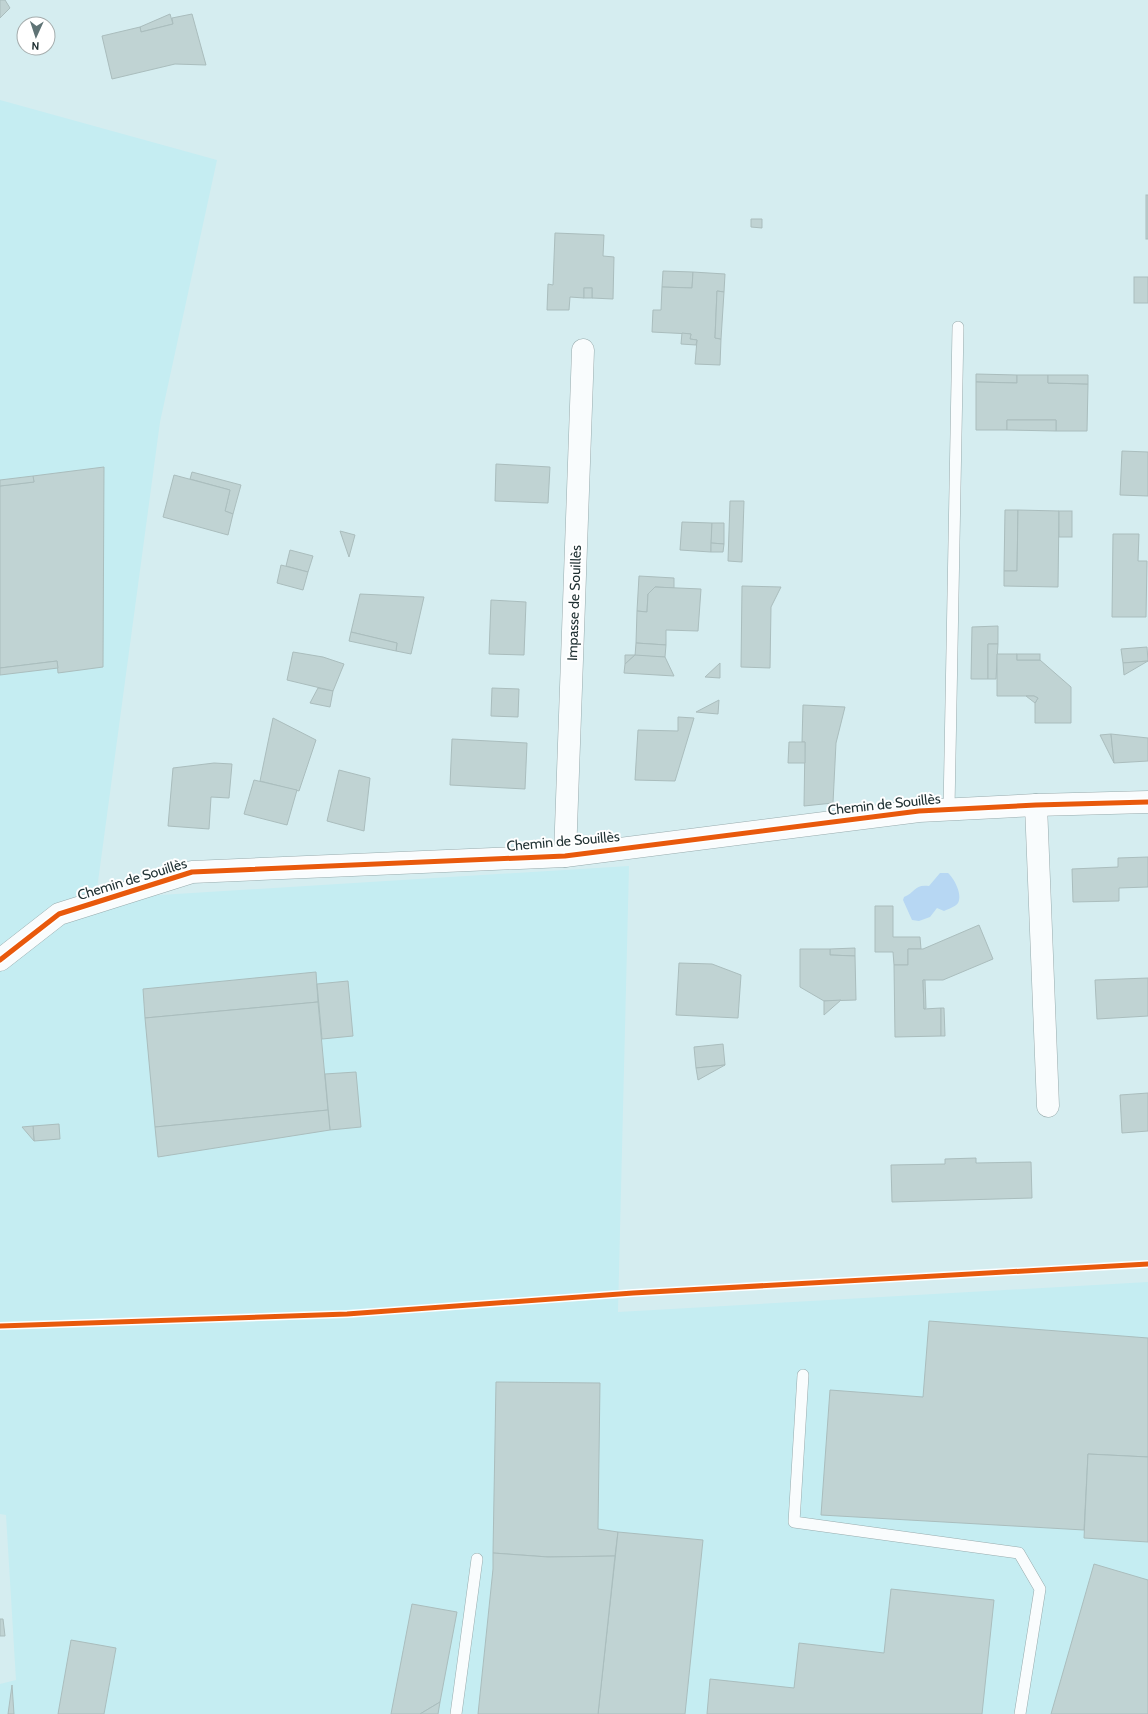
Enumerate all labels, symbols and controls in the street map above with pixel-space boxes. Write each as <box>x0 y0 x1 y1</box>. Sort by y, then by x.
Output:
north arrow <box>16 16 56 56</box>
text: N <box>31 39 40 53</box>
street label: Impasse de Souillès <box>563 545 585 661</box>
street label: Chemin de Souillès <box>827 789 942 819</box>
street label: Chemin de Souillès <box>506 827 620 855</box>
street label: Chemin de Souillès <box>75 854 189 904</box>

